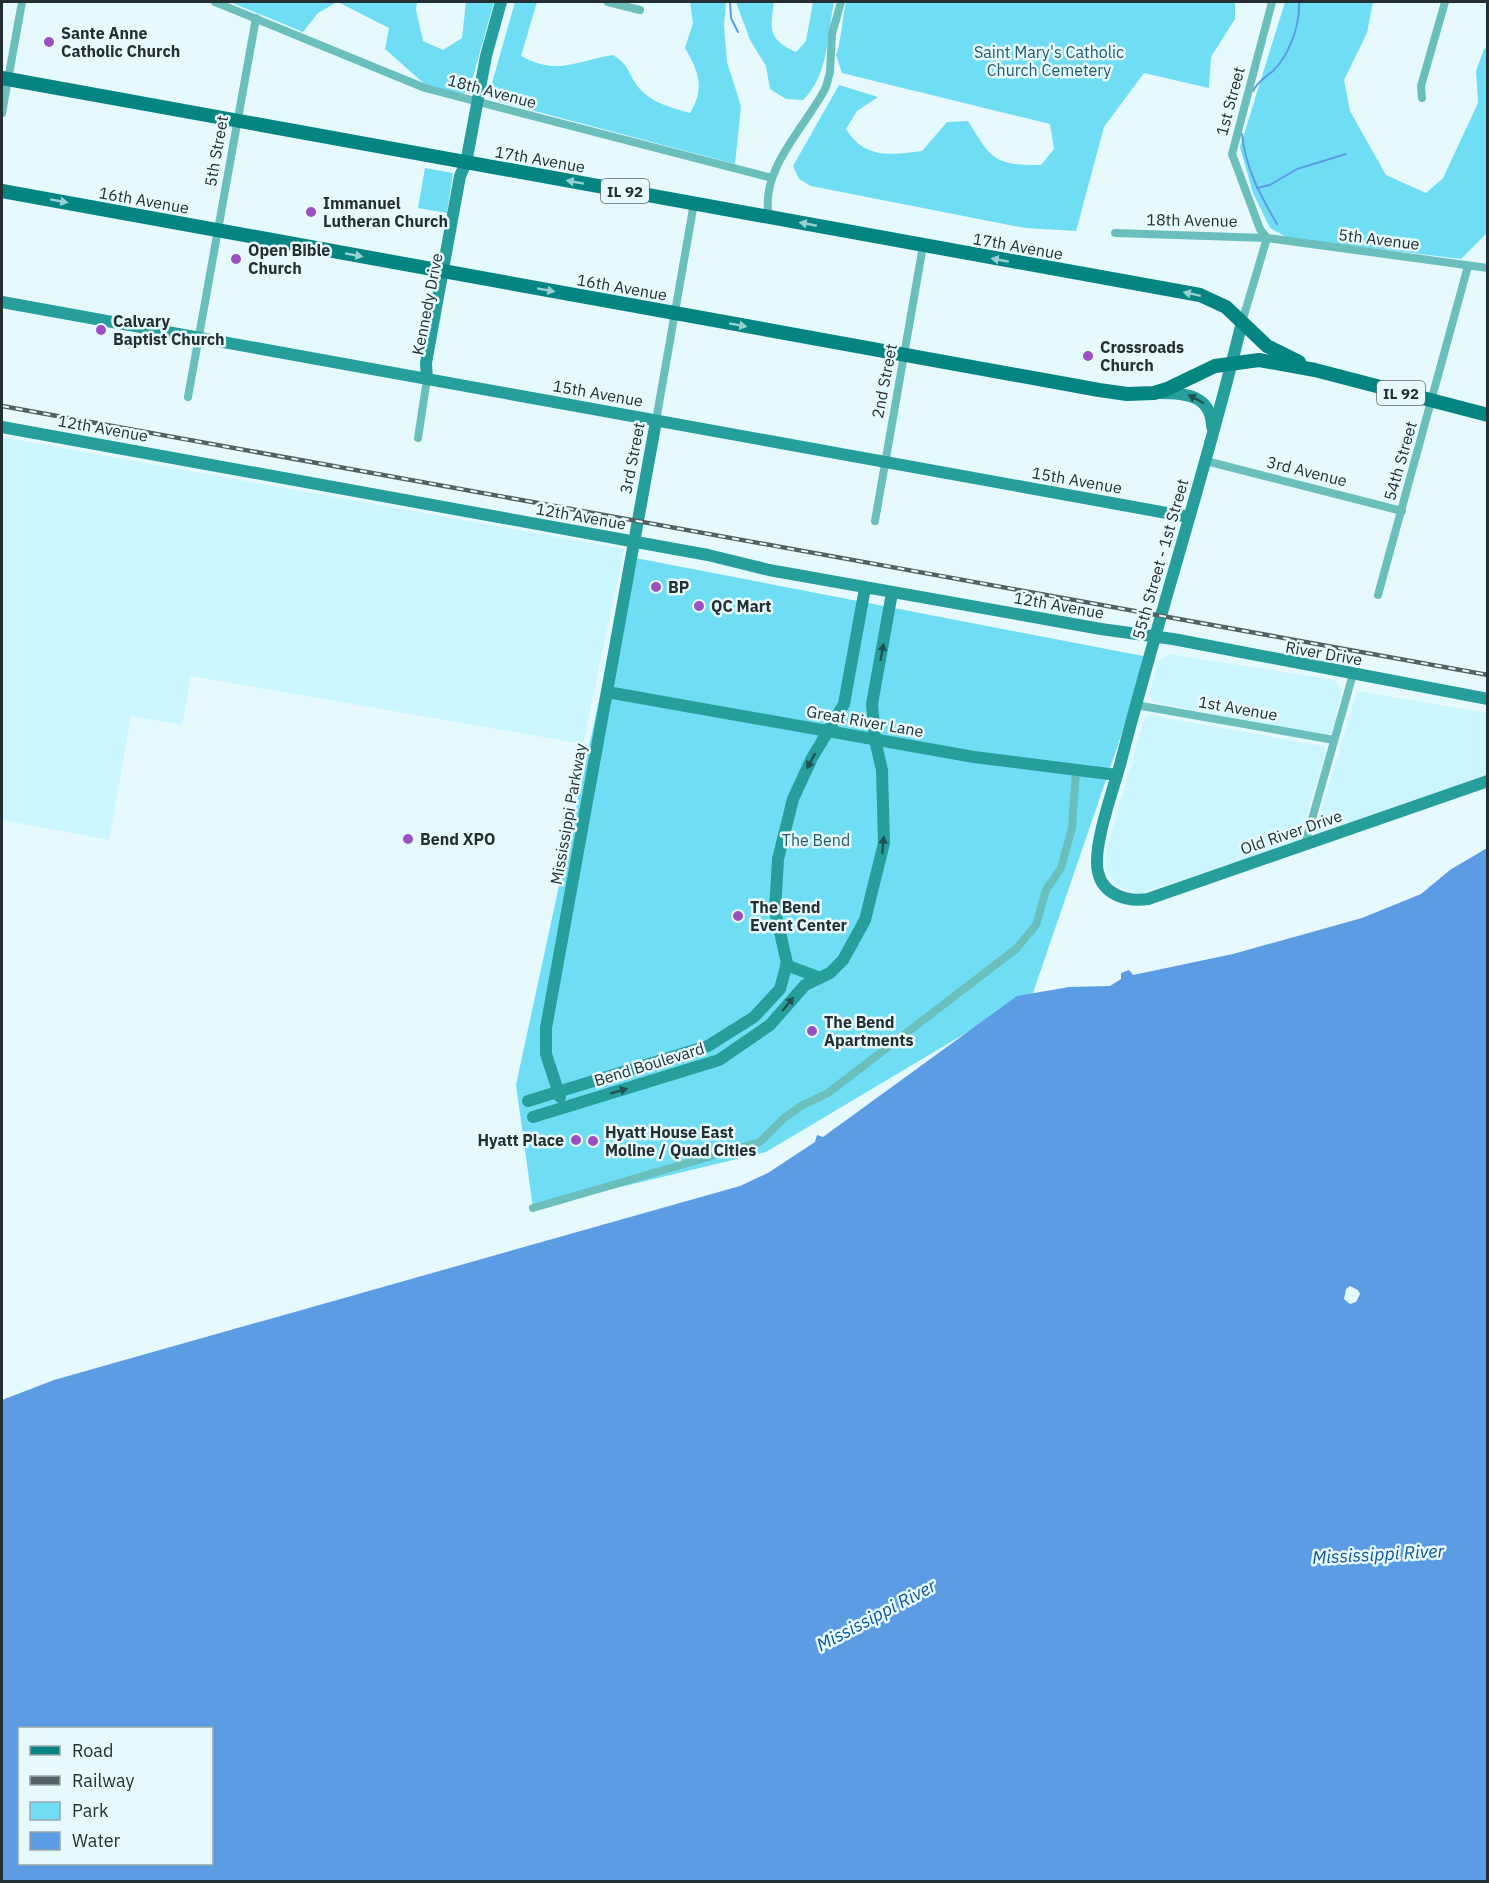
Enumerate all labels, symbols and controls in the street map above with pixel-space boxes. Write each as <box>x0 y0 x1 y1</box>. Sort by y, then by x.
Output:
place label: Sante Anne Catholic Church <box>61 23 180 61</box>
marker: Sante Anne Catholic Church <box>42 35 56 49</box>
park label: Saint Mary's Catholic Church Cemetery <box>974 42 1124 80</box>
street label: 1st Street <box>1211 64 1249 138</box>
street label: 18th Avenue <box>445 70 539 113</box>
street label: 5th Street <box>200 114 232 188</box>
street label: 17th Avenue <box>493 141 587 177</box>
one-way arrow <box>565 177 584 186</box>
road number: IL 92 <box>601 179 649 203</box>
street label: 16th Avenue <box>97 182 191 218</box>
place label: Immanuel Lutheran Church <box>323 193 448 231</box>
one-way arrow <box>50 197 69 206</box>
marker: Immanuel Lutheran Church <box>304 205 318 219</box>
street label: 18th Avenue <box>1146 209 1238 231</box>
one-way arrow <box>798 219 817 228</box>
street label: 5th Avenue <box>1337 224 1421 254</box>
street label: 17th Avenue <box>971 228 1065 264</box>
place label: Open Bible Church <box>248 240 330 278</box>
one-way arrow <box>345 251 364 260</box>
street label: Kennedy Drive <box>407 251 447 357</box>
marker: Open Bible Church <box>229 252 243 266</box>
one-way arrow <box>990 255 1009 264</box>
street label: 16th Avenue <box>575 269 669 305</box>
one-way arrow <box>537 286 556 295</box>
one-way arrow <box>1182 289 1201 298</box>
place label: Calvary Baptist Church <box>113 311 225 349</box>
one-way arrow <box>729 321 748 330</box>
marker: Calvary Baptist Church <box>94 323 108 337</box>
place label: Crossroads Church <box>1100 337 1184 375</box>
street label: 2nd Street <box>867 342 901 420</box>
marker: Crossroads Church <box>1081 349 1095 363</box>
street label: 15th Avenue <box>551 375 645 411</box>
road number: IL 92 <box>1377 381 1425 405</box>
one-way arrow <box>1187 395 1205 405</box>
street label: 12th Avenue <box>56 410 150 446</box>
street label: 54th Street <box>1379 419 1421 503</box>
street label: 3rd Street <box>615 421 649 495</box>
street label: 3rd Avenue <box>1265 451 1349 491</box>
street label: 15th Avenue <box>1030 462 1124 498</box>
street label: 55th Street - 1st Street <box>1127 476 1193 642</box>
street label: 12th Avenue <box>534 498 628 534</box>
place label: BP <box>668 577 689 597</box>
marker: BP <box>649 580 663 594</box>
street label: 12th Avenue <box>1012 587 1106 623</box>
place label: QC Mart <box>711 596 771 616</box>
marker: QC Mart <box>692 599 706 613</box>
street label: River Drive <box>1284 636 1364 670</box>
one-way arrow <box>877 642 886 661</box>
street label: 1st Avenue <box>1197 691 1279 725</box>
street label: Great River Lane <box>805 701 925 741</box>
street label: Mississippi Parkway <box>546 742 590 886</box>
one-way arrow <box>806 753 816 770</box>
street label: Old River Drive <box>1237 805 1345 859</box>
place label: Bend XPO <box>420 829 495 849</box>
park label: The Bend <box>782 830 850 850</box>
marker: Bend XPO <box>401 832 415 846</box>
one-way arrow <box>878 835 888 854</box>
place label: The Bend Event Center <box>750 897 848 935</box>
marker: The Bend Event Center <box>731 909 745 923</box>
one-way arrow <box>781 996 793 1011</box>
place label: The Bend Apartments <box>824 1012 913 1050</box>
marker: The Bend Apartments <box>805 1024 819 1038</box>
street label: Bend Boulevard <box>591 1038 707 1090</box>
one-way arrow <box>610 1086 628 1095</box>
place label: Hyatt House East Moline / Quad Cities <box>605 1122 756 1160</box>
place label: Hyatt Place <box>478 1130 564 1150</box>
marker: Hyatt Place <box>569 1133 583 1147</box>
marker: Hyatt House East Moline / Quad Cities <box>586 1134 600 1148</box>
water label: Mississippi River <box>1311 1539 1445 1569</box>
water label: Mississippi River <box>812 1574 940 1656</box>
legend <box>18 1727 213 1865</box>
text: Road <box>72 1739 113 1762</box>
text: Railway <box>72 1769 134 1792</box>
text: Park <box>72 1799 109 1822</box>
text: Water <box>72 1829 121 1852</box>

